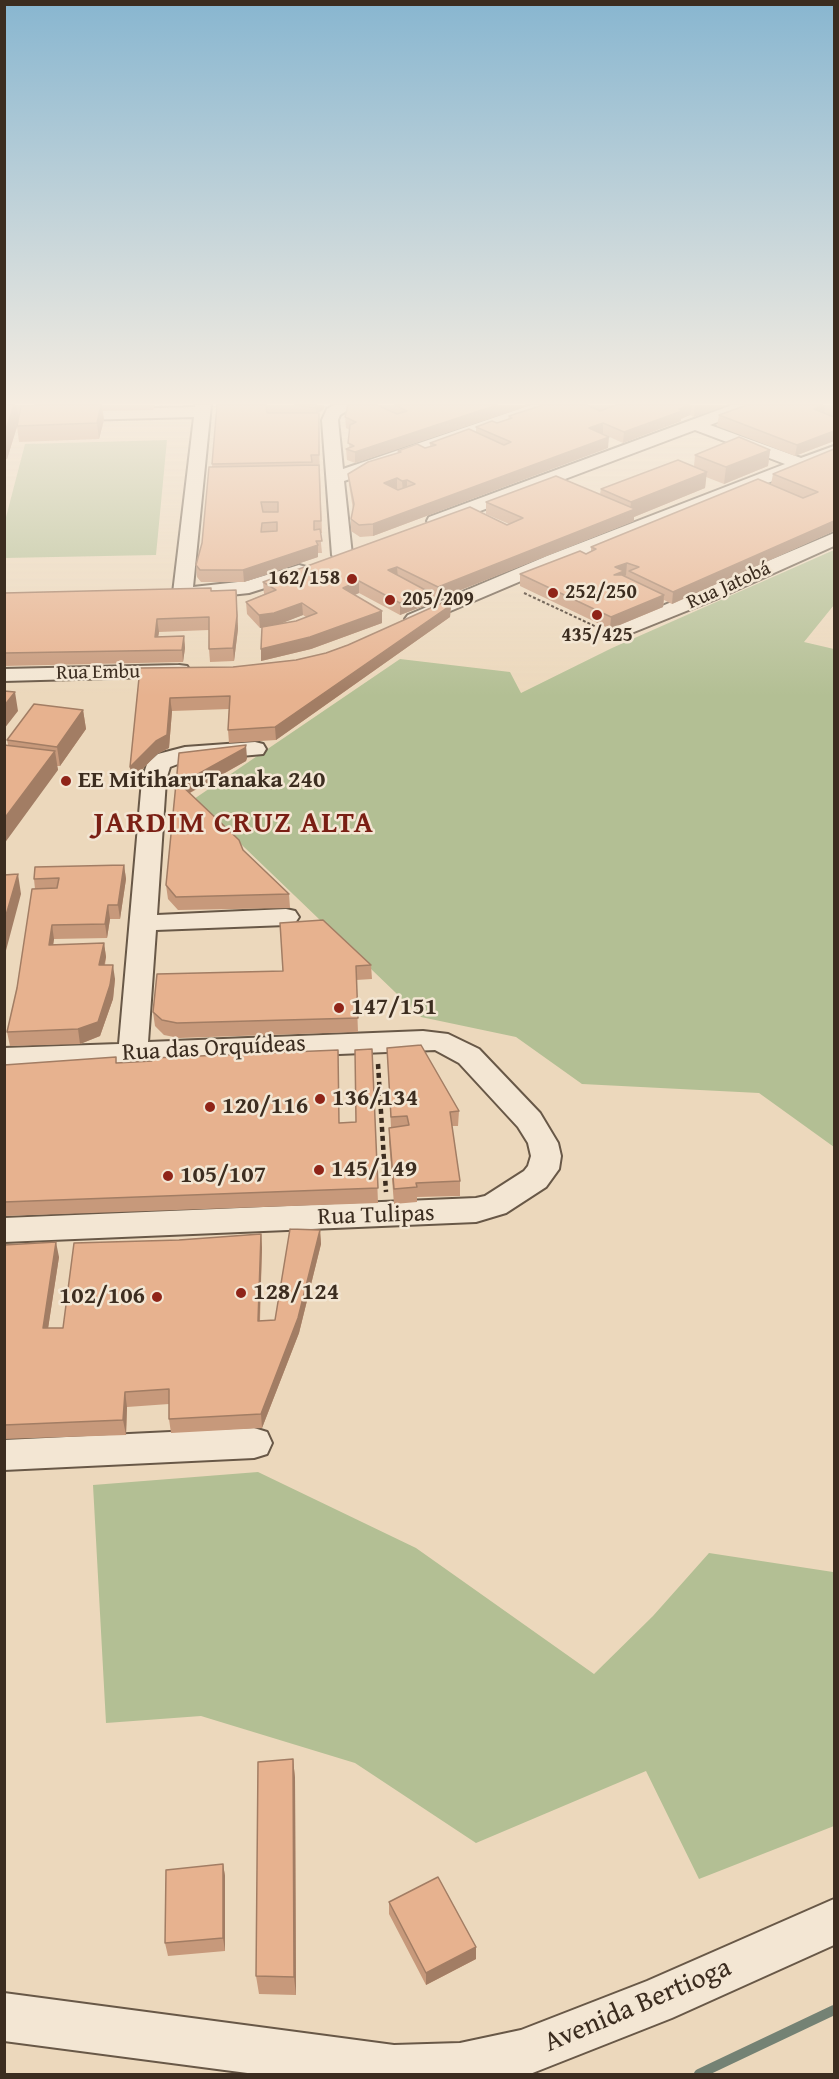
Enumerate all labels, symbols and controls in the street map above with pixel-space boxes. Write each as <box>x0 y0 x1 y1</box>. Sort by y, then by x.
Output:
street label: Rua Jatobá <box>683 557 775 615</box>
place label: 162/158 <box>268 567 340 591</box>
marker: 162/158 <box>345 572 359 586</box>
place label: 252/250 <box>565 581 637 605</box>
marker: 252/250 <box>546 586 560 600</box>
place label: 205/209 <box>402 588 474 612</box>
marker: 205/209 <box>383 593 397 607</box>
marker: 435/425 <box>590 608 604 622</box>
place label: 435/425 <box>561 624 633 648</box>
street label: Rua Embu <box>56 660 140 686</box>
place label: EE MitiharuTanaka 240 <box>78 767 325 795</box>
marker: EE MitiharuTanaka 240 <box>59 774 73 788</box>
district label: JARDIM CRUZ ALTA <box>93 806 375 842</box>
place label: 147/151 <box>351 994 437 1022</box>
marker: 147/151 <box>332 1001 346 1015</box>
street label: Rua das Orquídeas <box>121 1030 307 1068</box>
place label: 136/134 <box>332 1085 418 1113</box>
marker: 136/134 <box>313 1092 327 1106</box>
place label: 120/116 <box>222 1093 308 1121</box>
marker: 120/116 <box>203 1100 217 1114</box>
place label: 145/149 <box>331 1156 417 1184</box>
place label: 105/107 <box>180 1162 266 1190</box>
marker: 145/149 <box>312 1163 326 1177</box>
marker: 105/107 <box>161 1169 175 1183</box>
street label: Rua Tulipas <box>317 1200 435 1232</box>
place label: 128/124 <box>253 1279 339 1307</box>
place label: 102/106 <box>59 1283 145 1311</box>
marker: 128/124 <box>234 1286 248 1300</box>
marker: 102/106 <box>150 1290 164 1304</box>
street label: Avenida Bertioga <box>540 1952 736 2060</box>

